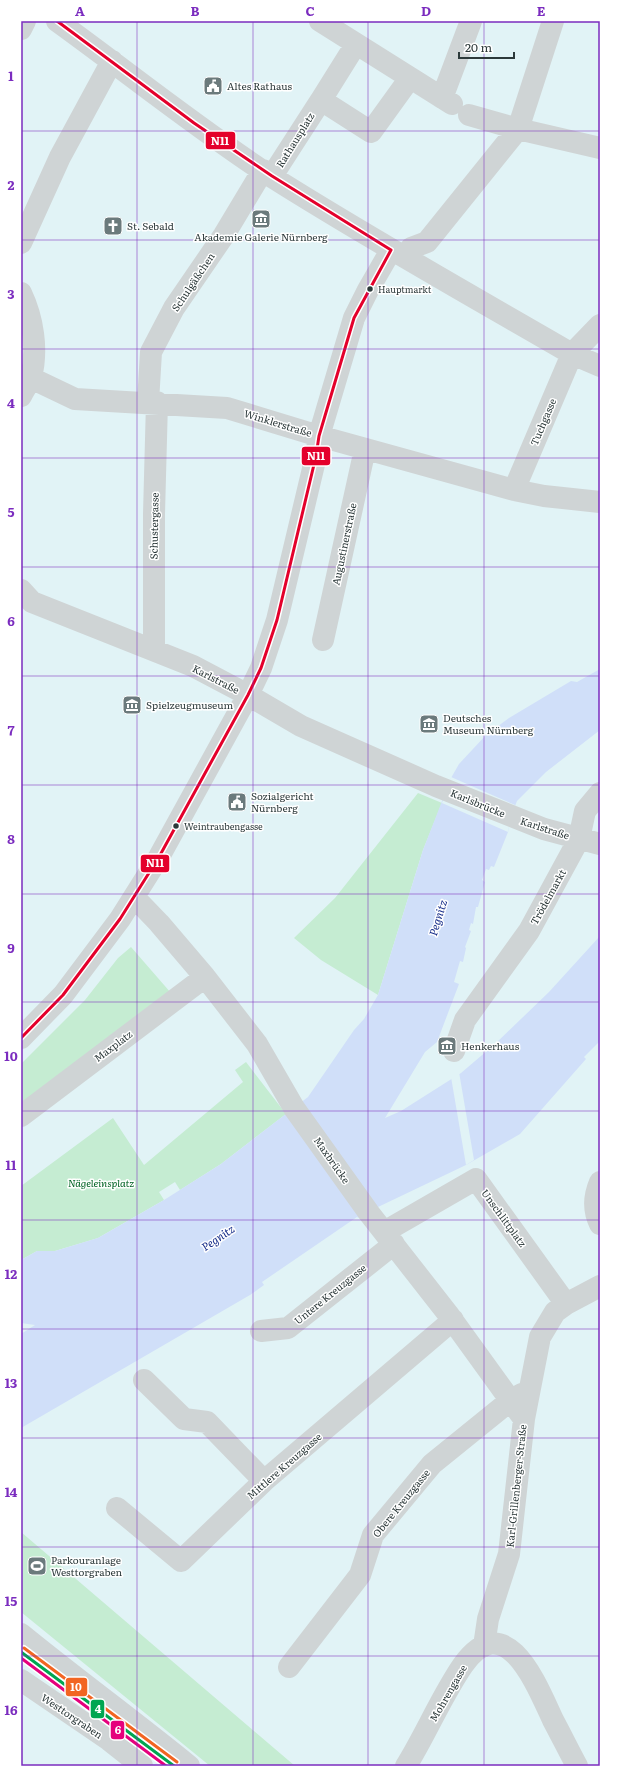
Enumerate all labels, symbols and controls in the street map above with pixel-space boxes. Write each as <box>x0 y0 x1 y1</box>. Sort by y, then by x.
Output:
text: A <box>75 1 85 20</box>
text: B <box>191 1 200 20</box>
text: C <box>305 1 315 20</box>
text: D <box>421 1 431 20</box>
text: E <box>537 1 546 20</box>
scale bar <box>459 34 514 60</box>
text: 20 m <box>465 38 492 56</box>
text: 1 <box>8 66 14 85</box>
public building icon: Altes Rathaus <box>202 75 224 97</box>
place label: Altes Rathaus <box>227 78 292 93</box>
street label: Rathausplatz <box>272 109 317 170</box>
line badge: N11 <box>205 131 236 150</box>
text: N11 <box>211 132 230 148</box>
text: 2 <box>8 175 15 194</box>
museum icon: Akademie Galerie Nürnberg <box>250 208 272 230</box>
church icon: St. Sebald <box>102 215 124 237</box>
place label: St. Sebald <box>127 218 174 233</box>
place label: Akademie Galerie Nürnberg <box>194 229 328 244</box>
street label: Schulgäßchen <box>167 249 218 314</box>
place label: Hauptmarkt <box>378 282 432 296</box>
text: 3 <box>7 284 15 303</box>
marker: Hauptmarkt <box>365 284 375 294</box>
text: 4 <box>7 393 15 412</box>
street label: Tuchgasse <box>526 396 559 448</box>
street label: Winklerstraße <box>242 405 314 440</box>
line badge: N11 <box>301 446 331 466</box>
text: N11 <box>307 447 326 463</box>
street label: Schustergasse <box>145 492 162 560</box>
street label: Augustinerstraße <box>327 501 360 586</box>
text: 5 <box>7 502 15 521</box>
text: 6 <box>7 611 15 630</box>
street label: Karlstraße <box>190 660 242 697</box>
museum icon: Spielzeugmuseum <box>121 694 143 716</box>
place label: Spielzeugmuseum <box>146 697 234 712</box>
place label: Deutsches Museum Nürnberg <box>443 710 534 737</box>
museum icon: Deutsches Museum Nürnberg <box>418 713 440 735</box>
text: 7 <box>7 720 15 739</box>
street label: Karlsbrücke <box>448 785 508 820</box>
place label: Sozialgericht Nürnberg <box>251 788 314 815</box>
public building icon: Sozialgericht Nürnberg <box>226 791 248 813</box>
street label: Karlstraße <box>519 813 572 843</box>
place label: Weintraubengasse <box>184 819 263 833</box>
marker: Weintraubengasse <box>171 821 181 831</box>
text: 8 <box>7 829 15 848</box>
line badge: N11 <box>140 854 170 873</box>
text: N11 <box>146 854 165 870</box>
street label: Trödelmarkt <box>526 866 569 927</box>
water label: Pegnitz <box>424 898 450 938</box>
text: 9 <box>7 938 15 957</box>
street label: Maxplatz <box>91 1026 135 1065</box>
museum icon: Henkerhaus <box>436 1035 458 1057</box>
place label: Henkerhaus <box>461 1038 520 1053</box>
text: 10 <box>4 1046 18 1065</box>
street label: Maxbrücke <box>311 1133 354 1186</box>
text: 11 <box>6 1155 17 1174</box>
park label: Nägeleinsplatz <box>68 1175 134 1190</box>
street label: Unschlittplatz <box>478 1186 531 1250</box>
water label: Pegnitz <box>198 1220 237 1254</box>
street label: Untere Kreuzgasse <box>291 1260 369 1327</box>
text: 12 <box>5 1264 17 1283</box>
text: 13 <box>5 1373 17 1392</box>
street label: Karl-Grillenberger-Straße <box>502 1424 529 1548</box>
street label: Mittlere Kreuzgasse <box>243 1429 324 1502</box>
street label: Obere Kreuzgasse <box>368 1465 433 1540</box>
text: 14 <box>5 1482 18 1501</box>
place label: Parkouranlage Westtorgraben <box>51 1552 123 1579</box>
sports icon: Parkouranlage Westtorgraben <box>26 1555 48 1577</box>
text: 15 <box>5 1591 17 1610</box>
street label: Mohrengasse <box>425 1662 470 1724</box>
line badge: 10 <box>65 1677 88 1697</box>
text: 10 <box>70 1678 82 1694</box>
street label: Westtorgraben <box>39 1689 106 1742</box>
line badge: 4 <box>90 1699 105 1719</box>
text: 16 <box>5 1700 18 1719</box>
text: 4 <box>95 1700 102 1716</box>
line badge: 6 <box>110 1720 125 1740</box>
text: 6 <box>115 1721 122 1737</box>

